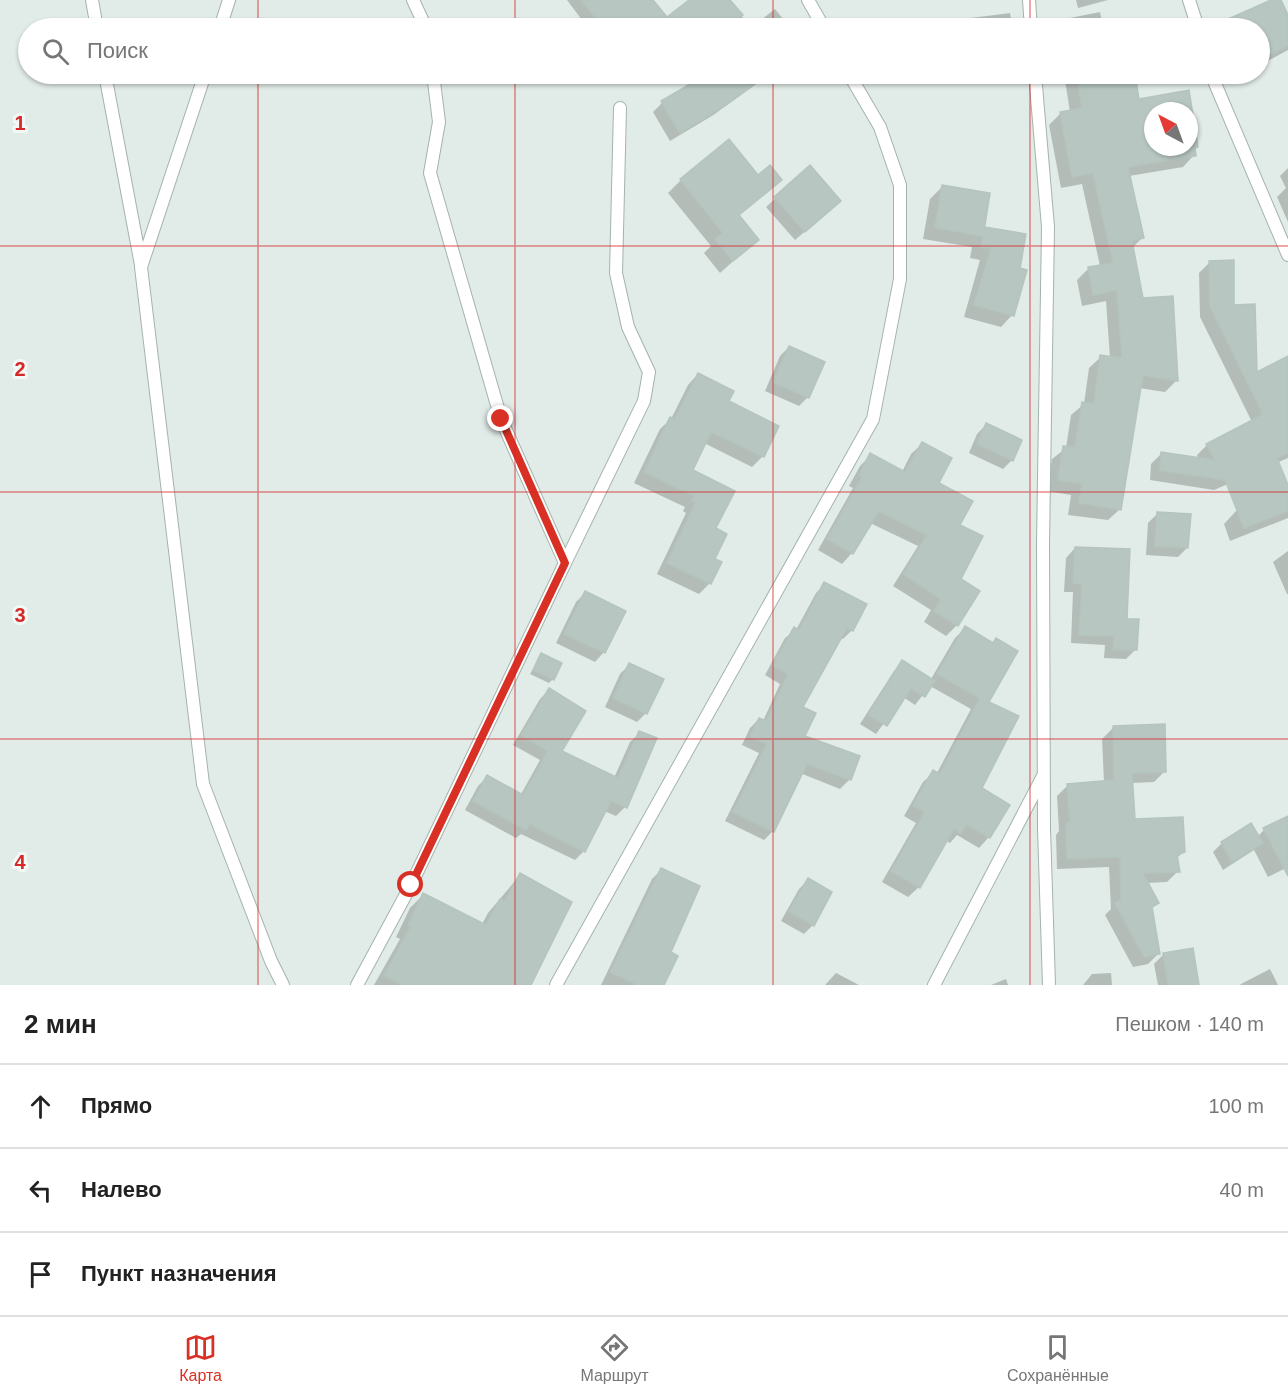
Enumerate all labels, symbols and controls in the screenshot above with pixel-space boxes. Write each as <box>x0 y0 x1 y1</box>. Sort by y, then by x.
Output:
search box <box>18 18 1270 84</box>
icon: search <box>39 35 72 68</box>
text: Поиск <box>87 38 148 63</box>
north arrow <box>1144 102 1198 156</box>
text: 1 <box>14 112 26 134</box>
text: 2 <box>14 358 26 380</box>
route end <box>487 405 513 431</box>
text: 3 <box>14 604 26 626</box>
text: 4 <box>14 851 26 873</box>
route start <box>397 871 423 897</box>
text: 2 мин <box>24 1009 97 1039</box>
text: Пешком · 140 m <box>1115 1013 1264 1035</box>
icon: ahead <box>24 1090 57 1123</box>
text: Прямо <box>81 1093 152 1118</box>
text: 100 m <box>1208 1095 1264 1117</box>
icon: left <box>24 1174 57 1207</box>
text: Налево <box>81 1177 162 1202</box>
text: 40 m <box>1220 1179 1264 1201</box>
icon: arrive <box>24 1258 57 1291</box>
text: Пункт назначения <box>81 1261 277 1286</box>
tab: Карта <box>179 1331 222 1385</box>
tab: Маршрут <box>580 1331 649 1385</box>
tab: Сохранённые <box>1007 1331 1109 1385</box>

